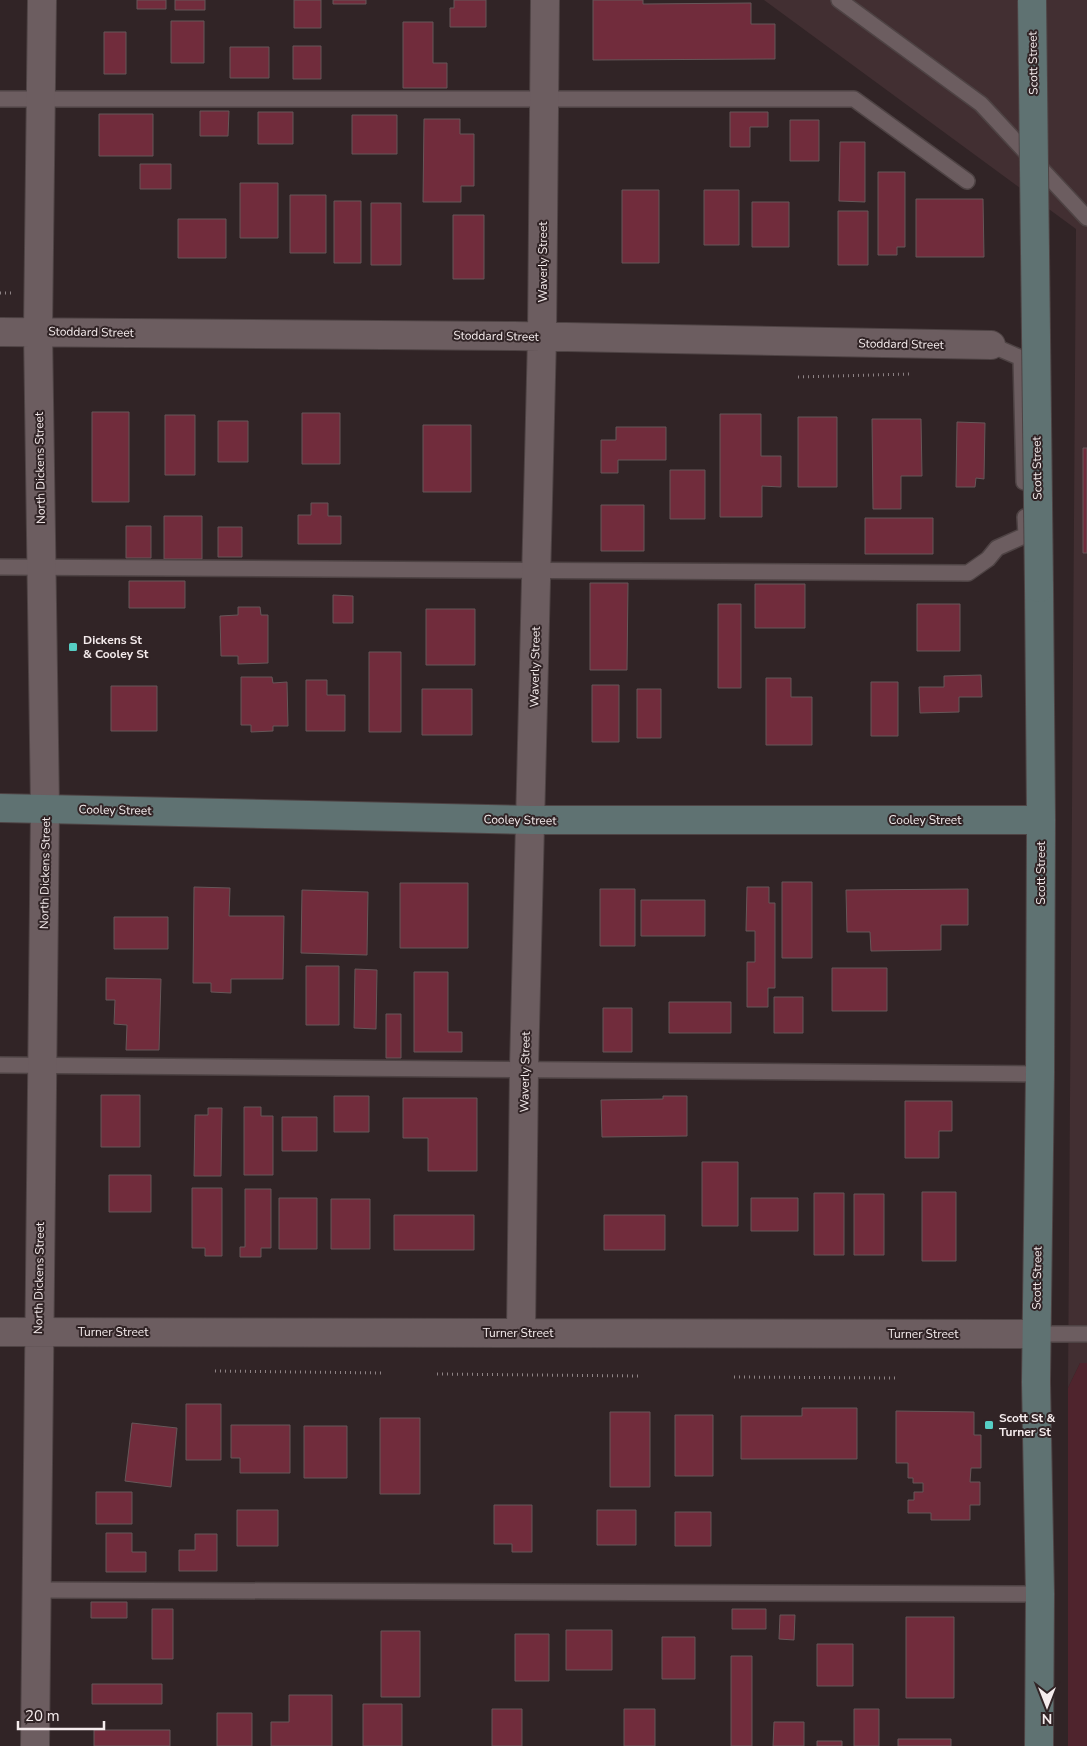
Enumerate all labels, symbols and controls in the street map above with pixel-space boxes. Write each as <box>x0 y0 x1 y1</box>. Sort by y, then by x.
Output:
street label: Scott Street <box>1024 30 1042 95</box>
street label: Waverly Street <box>535 221 551 303</box>
street label: Stoddard Street <box>48 323 135 341</box>
street label: Stoddard Street <box>453 327 540 345</box>
street label: Stoddard Street <box>858 335 945 353</box>
street label: North Dickens Street <box>31 411 49 524</box>
street label: Scott Street <box>1028 435 1046 500</box>
street label: Waverly Street <box>526 626 544 708</box>
place label: Dickens St & Cooley St <box>83 632 149 662</box>
marker: Dickens St & Cooley St <box>67 641 79 653</box>
street label: Cooley Street <box>78 801 152 819</box>
street label: Cooley Street <box>483 811 557 829</box>
street label: Cooley Street <box>889 812 962 828</box>
street label: North Dickens Street <box>36 816 54 929</box>
street label: Scott Street <box>1033 840 1049 905</box>
street label: Waverly Street <box>516 1031 534 1113</box>
street label: North Dickens Street <box>30 1221 48 1334</box>
street label: Scott Street <box>1028 1245 1046 1310</box>
street label: Turner Street <box>78 1324 149 1340</box>
street label: Turner Street <box>483 1325 554 1341</box>
street label: Turner Street <box>888 1326 959 1342</box>
place label: Scott St & Turner St <box>999 1410 1055 1440</box>
marker: Scott St & Turner St <box>983 1419 995 1431</box>
north arrow <box>1022 1681 1072 1731</box>
scale bar <box>18 1698 104 1730</box>
text: 20 m <box>25 1706 60 1726</box>
text: N <box>1042 1709 1052 1728</box>

